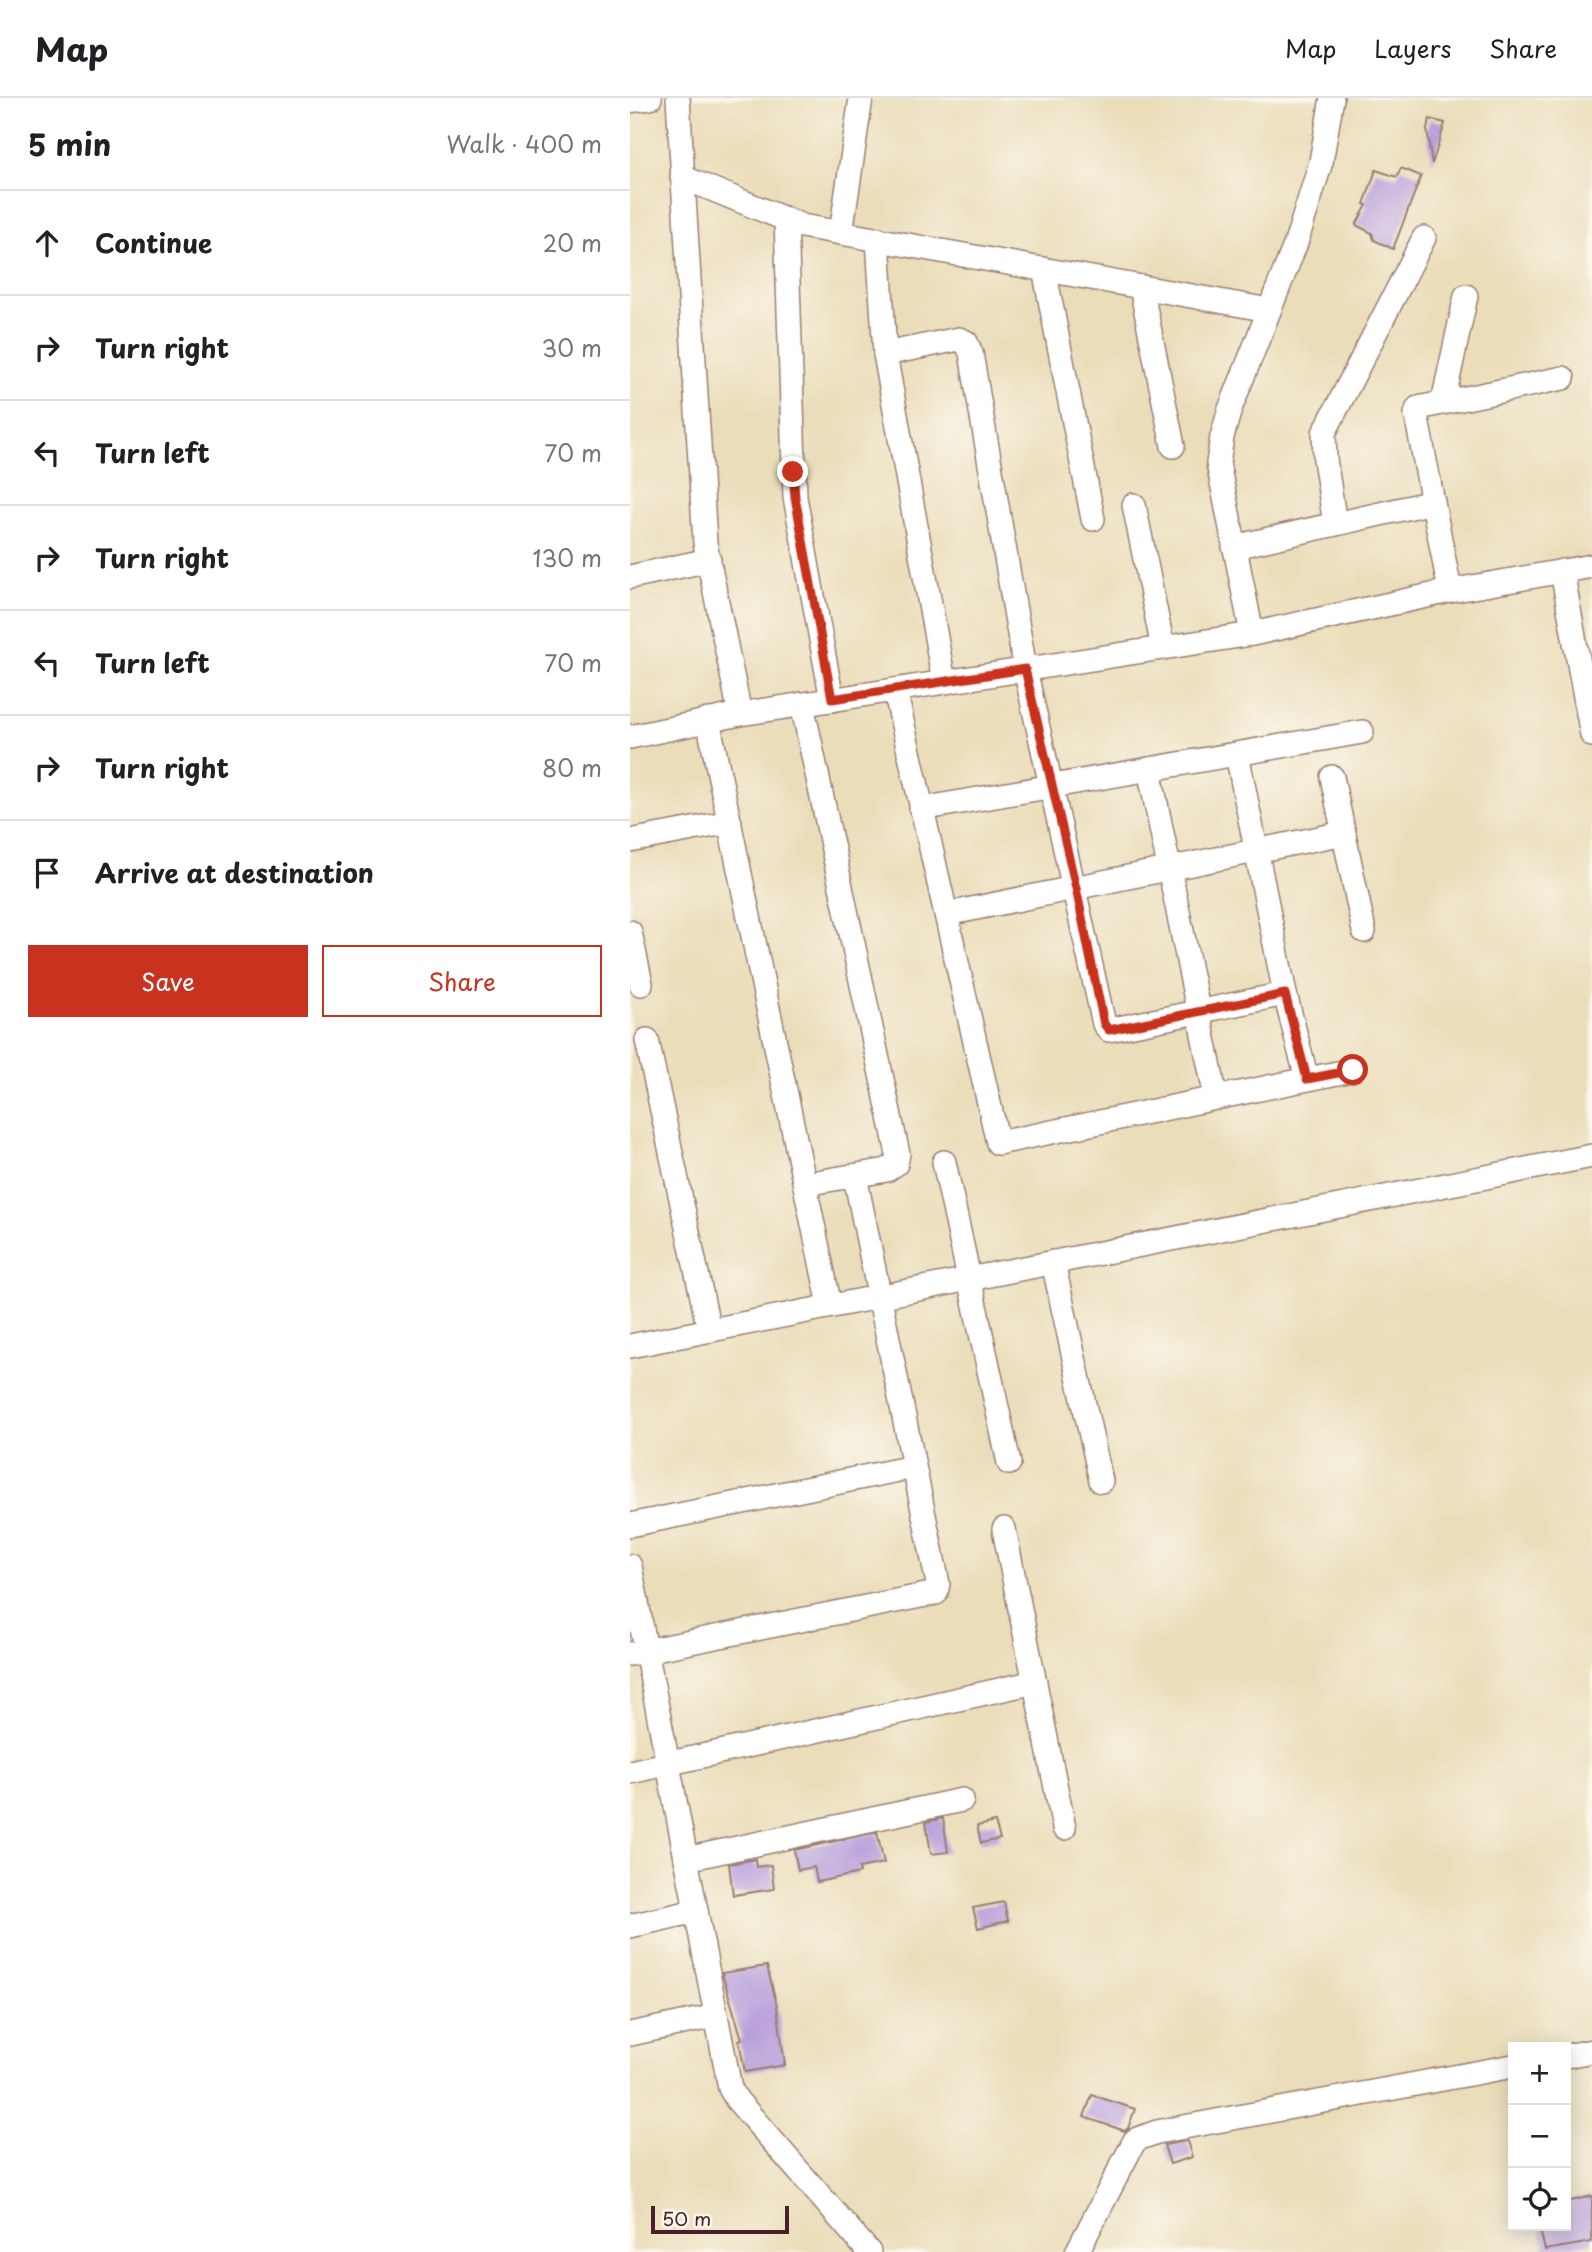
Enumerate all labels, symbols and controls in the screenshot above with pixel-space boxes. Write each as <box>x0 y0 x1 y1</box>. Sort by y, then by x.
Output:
text: Map <box>35 23 108 73</box>
text: Map <box>1285 30 1336 66</box>
text: Layers <box>1374 30 1451 66</box>
text: Share <box>1489 30 1557 66</box>
text: 5 min <box>28 121 111 166</box>
text: Walk · 400 m <box>447 126 602 161</box>
text: Continue <box>95 223 212 262</box>
icon: ahead <box>28 224 66 262</box>
text: 20 m <box>543 225 602 260</box>
text: Turn right <box>95 328 229 367</box>
icon: right <box>28 329 66 367</box>
text: 30 m <box>541 330 602 365</box>
text: Turn left <box>95 433 210 472</box>
icon: left <box>28 434 66 472</box>
text: 70 m <box>544 435 602 470</box>
route end <box>777 456 808 487</box>
text: Turn right <box>95 538 229 577</box>
icon: right <box>28 539 66 577</box>
text: 130 m <box>532 540 602 575</box>
text: Turn left <box>95 643 210 682</box>
icon: left <box>28 644 66 682</box>
text: 70 m <box>544 645 602 680</box>
text: Turn right <box>95 748 229 787</box>
icon: right <box>28 749 66 787</box>
text: 80 m <box>542 750 602 785</box>
text: Arrive at destination <box>95 853 374 892</box>
icon: arrive <box>28 854 66 892</box>
button: Save <box>28 945 308 1017</box>
button: Share <box>322 945 602 1017</box>
route start <box>1337 1054 1368 1085</box>
map controls <box>1508 2042 1571 2231</box>
button: + <box>1508 2042 1571 2105</box>
button: − <box>1508 2105 1571 2168</box>
button: locate <box>1508 2168 1571 2231</box>
scale bar <box>651 2203 789 2235</box>
text: 50 m <box>662 2204 711 2232</box>

